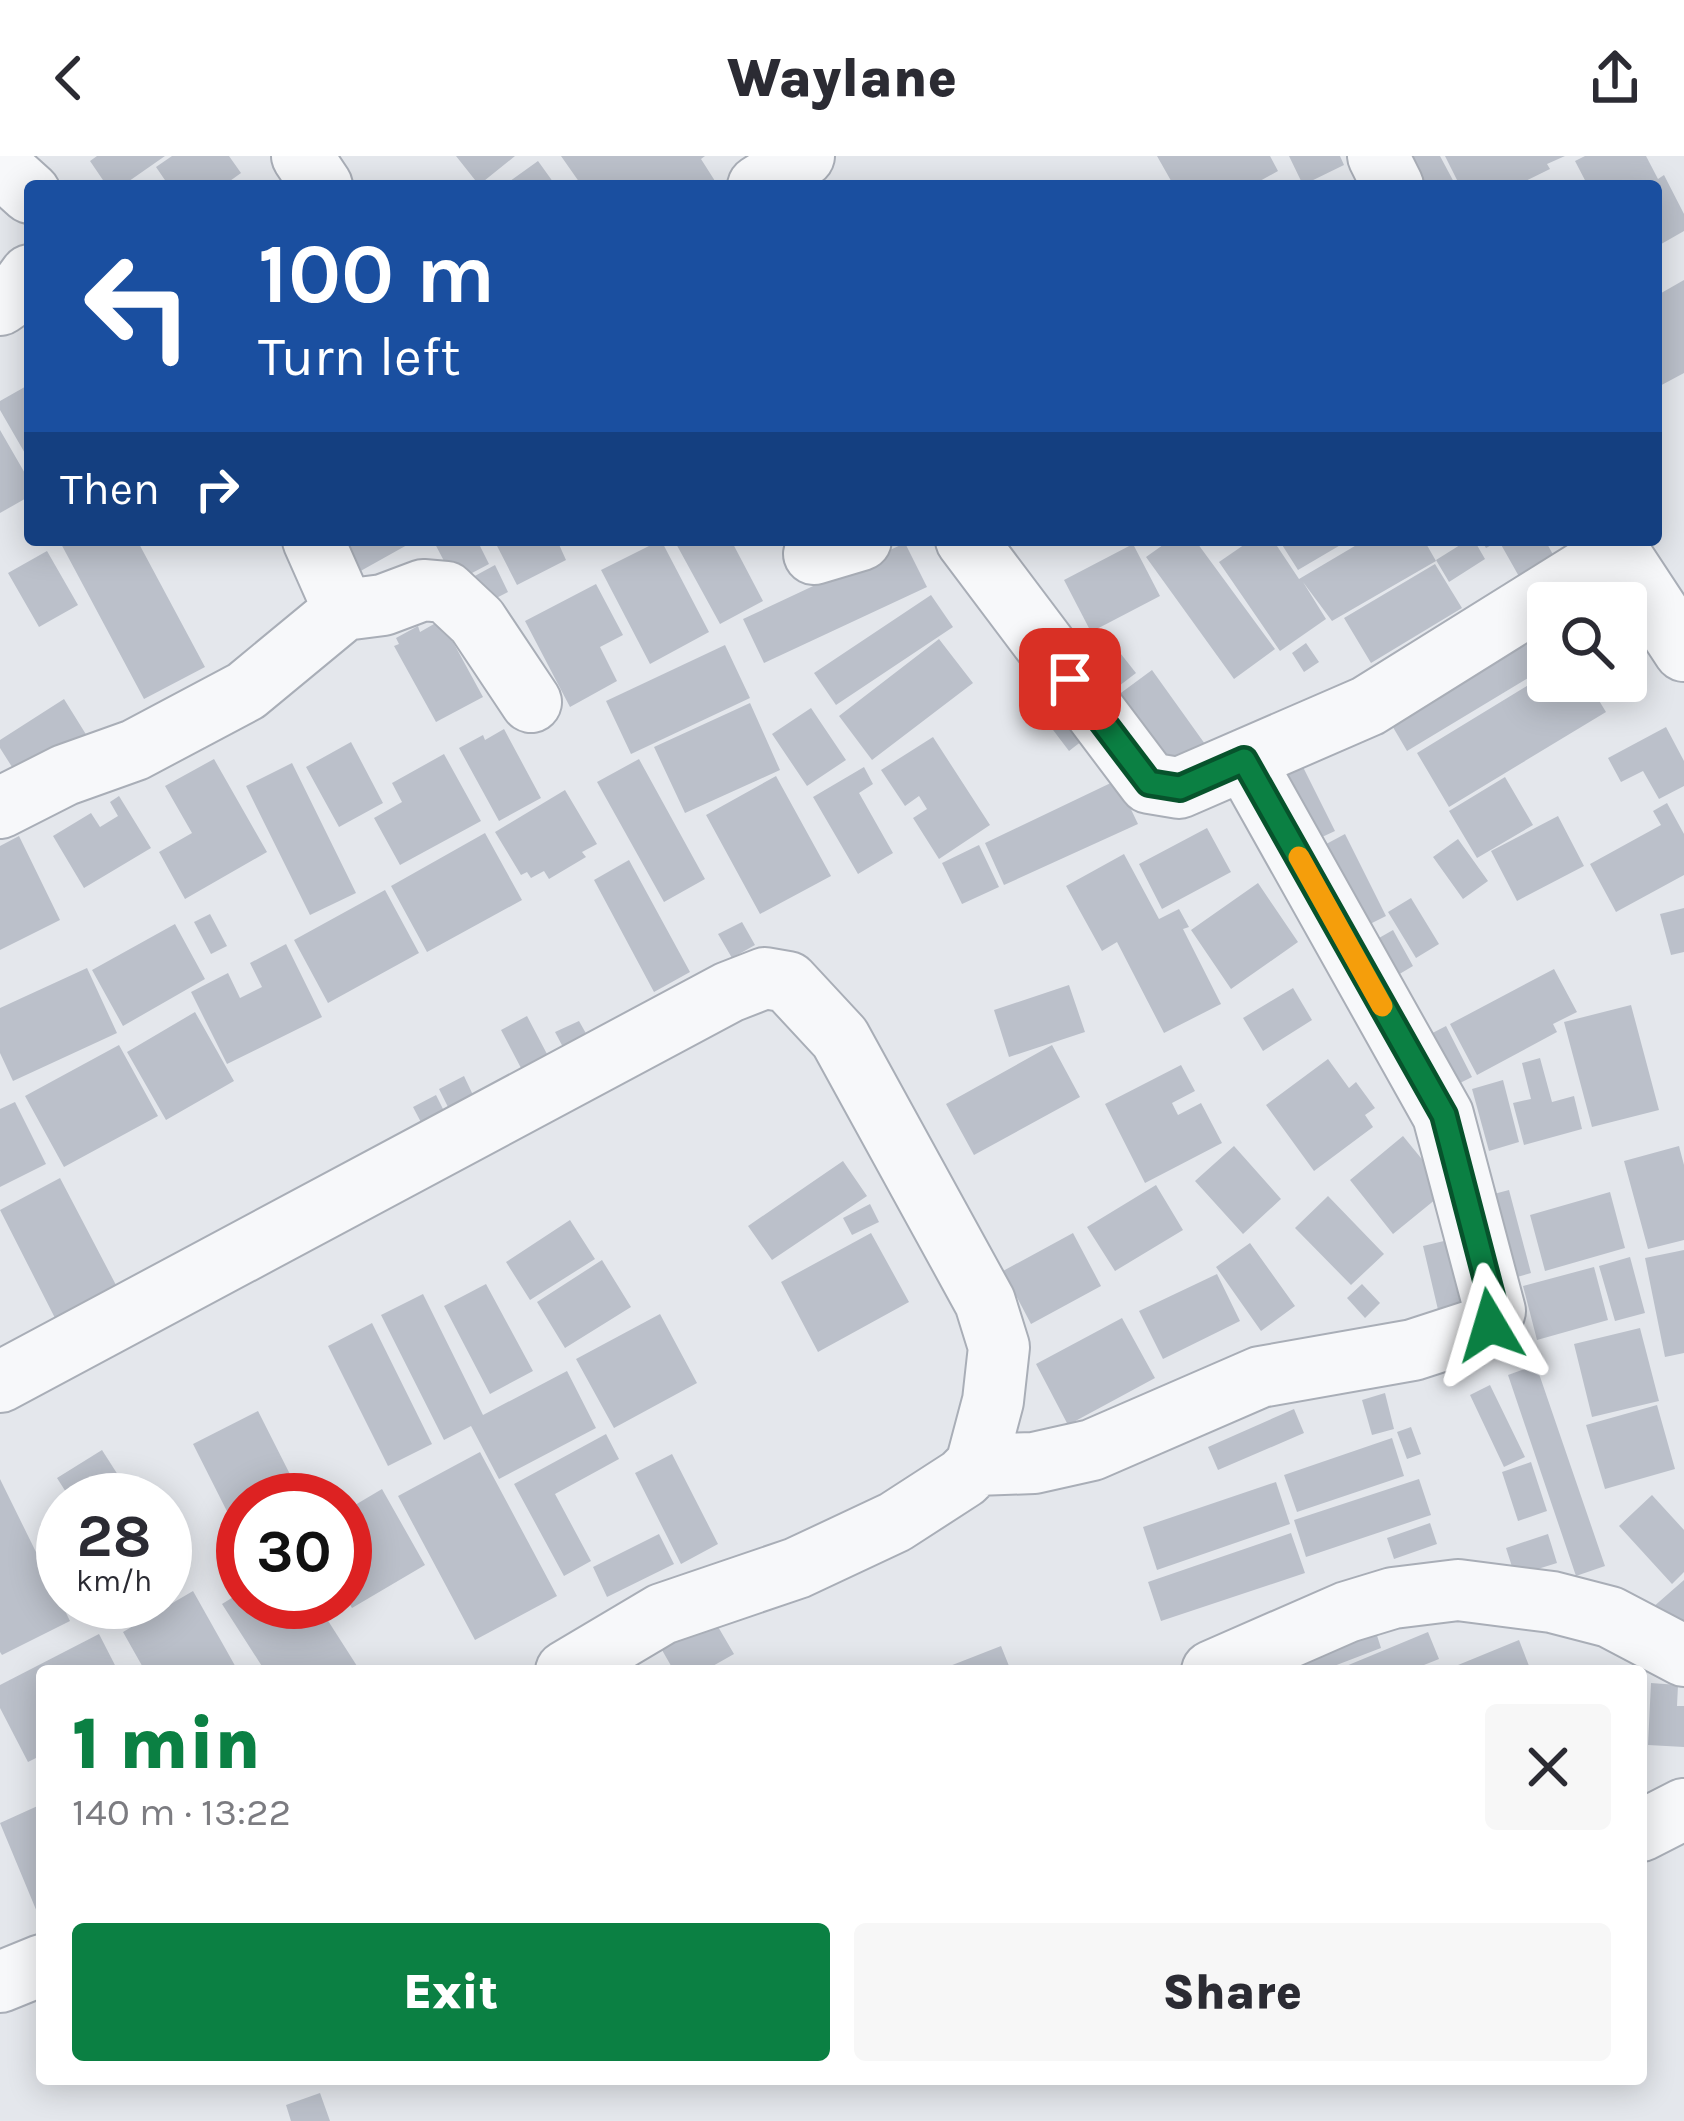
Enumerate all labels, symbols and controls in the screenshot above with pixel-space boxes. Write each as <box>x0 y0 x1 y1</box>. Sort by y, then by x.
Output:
icon: back <box>36 45 102 111</box>
icon: share <box>1582 45 1648 111</box>
text: Waylane <box>727 46 957 110</box>
text: 100 m <box>258 225 495 323</box>
icon: left <box>60 228 216 384</box>
text: Turn left <box>258 325 461 389</box>
icon: right <box>184 456 250 522</box>
text: Then <box>60 463 160 515</box>
map controls <box>1527 582 1647 702</box>
button: search <box>1527 582 1647 702</box>
pin <box>1019 628 1121 730</box>
icon: arrive <box>1037 646 1103 712</box>
position arrow <box>1427 1262 1553 1388</box>
speed limit sign: 30 <box>216 1473 372 1629</box>
text: 28 <box>76 1501 152 1571</box>
text: km/h <box>76 1563 152 1599</box>
text: 1 min <box>72 1702 261 1786</box>
button: close <box>1485 1704 1611 1830</box>
text: 140 m · 13:22 <box>72 1789 291 1835</box>
button: Exit <box>72 1923 830 2061</box>
button: Share <box>854 1923 1611 2061</box>

